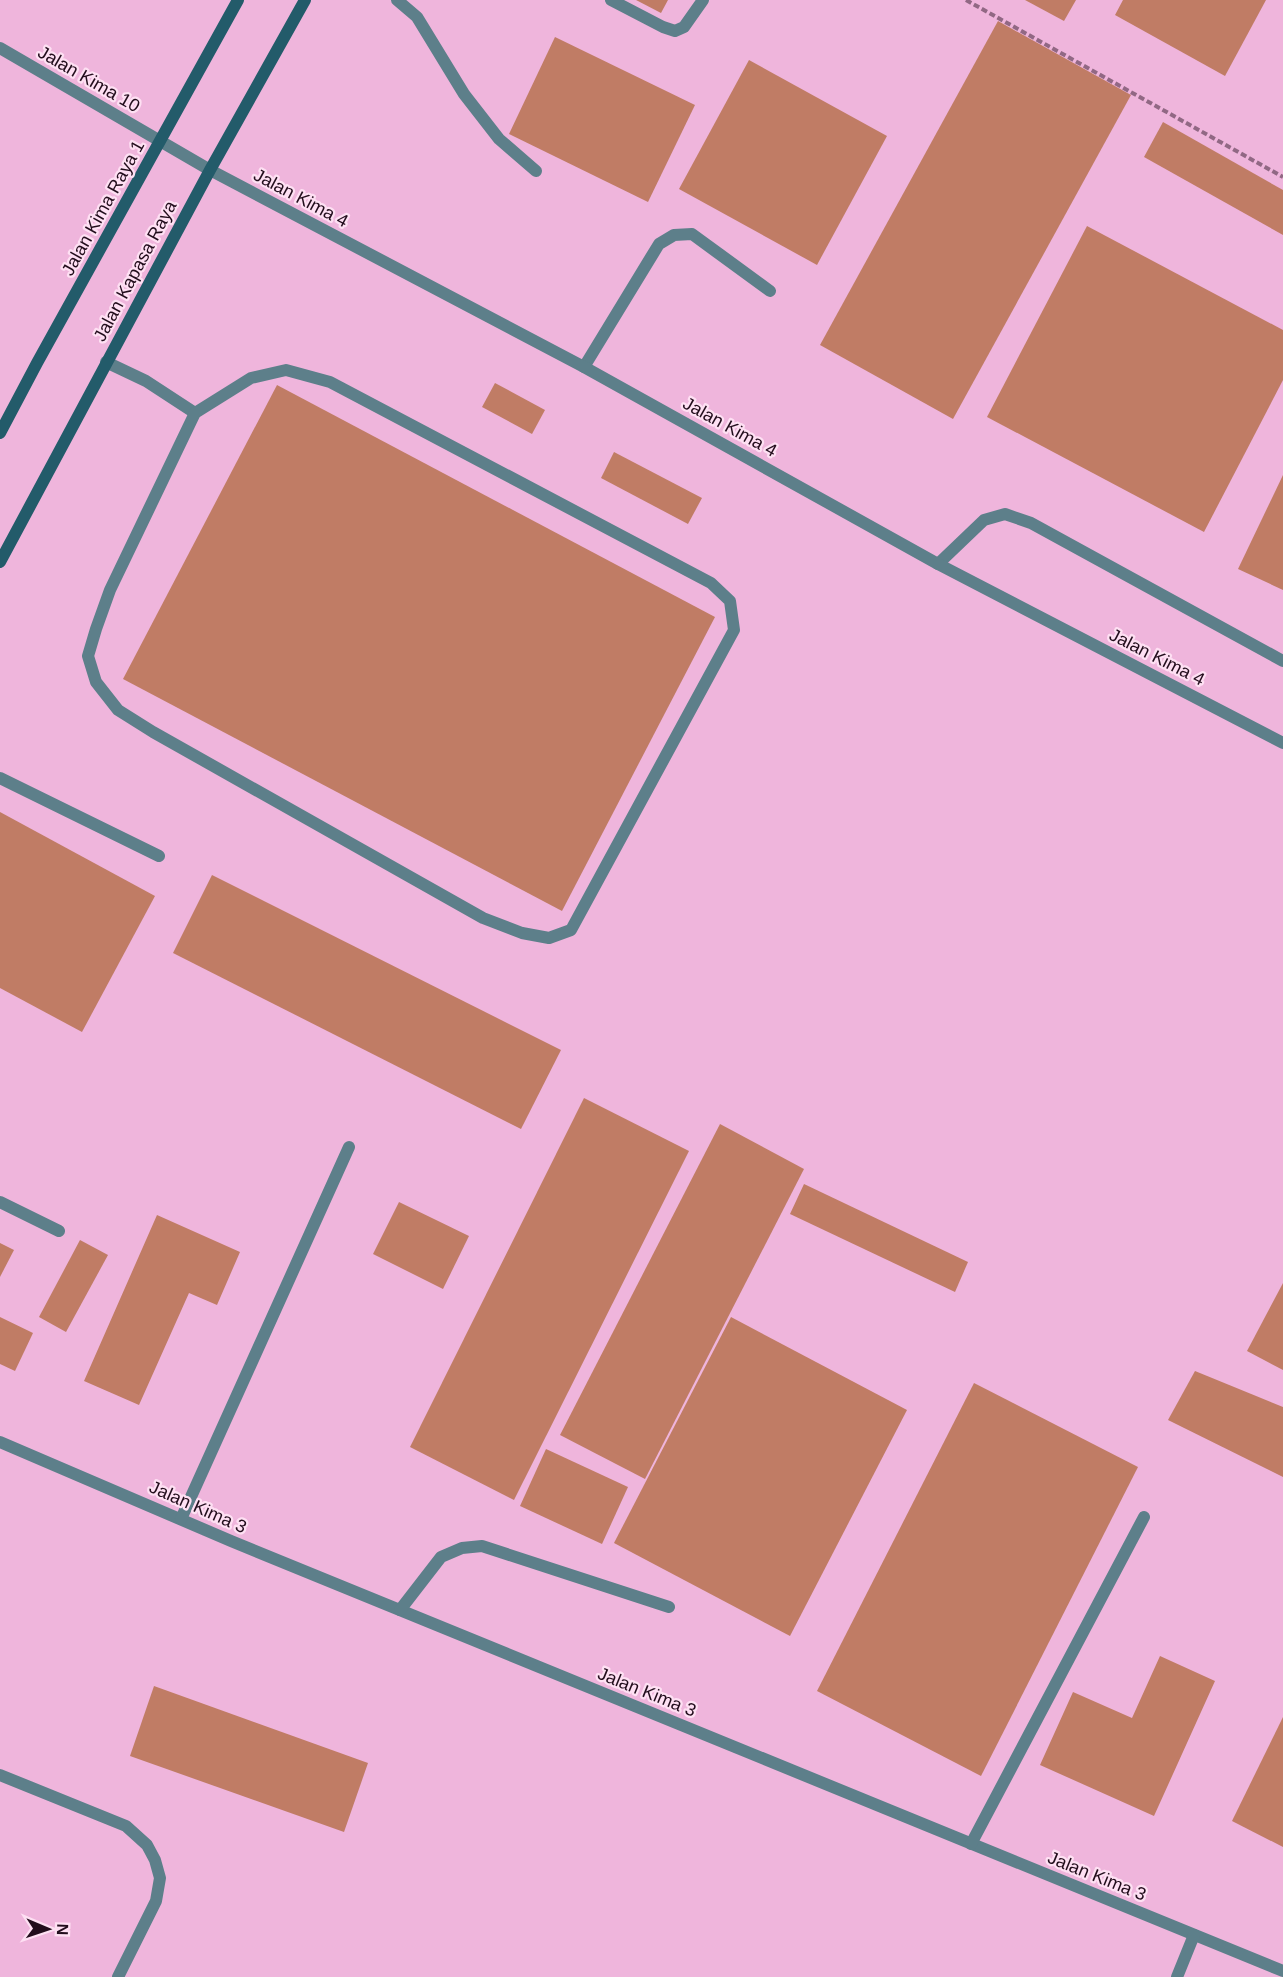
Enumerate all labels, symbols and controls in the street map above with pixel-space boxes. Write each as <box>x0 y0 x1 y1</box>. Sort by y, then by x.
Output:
street label: Jalan Kima 10 <box>35 42 143 116</box>
street label: Jalan Kima Raya 1 <box>58 137 148 279</box>
street label: Jalan Kima 4 <box>250 165 352 231</box>
street label: Jalan Kapasa Raya <box>90 197 181 345</box>
street label: Jalan Kima 4 <box>680 393 780 461</box>
street label: Jalan Kima 4 <box>1106 624 1208 690</box>
street label: Jalan Kima 3 <box>146 1477 250 1537</box>
street label: Jalan Kima 3 <box>595 1663 699 1721</box>
street label: Jalan Kima 3 <box>1045 1847 1149 1905</box>
north arrow <box>18 1899 78 1959</box>
text: N <box>54 1923 71 1936</box>

